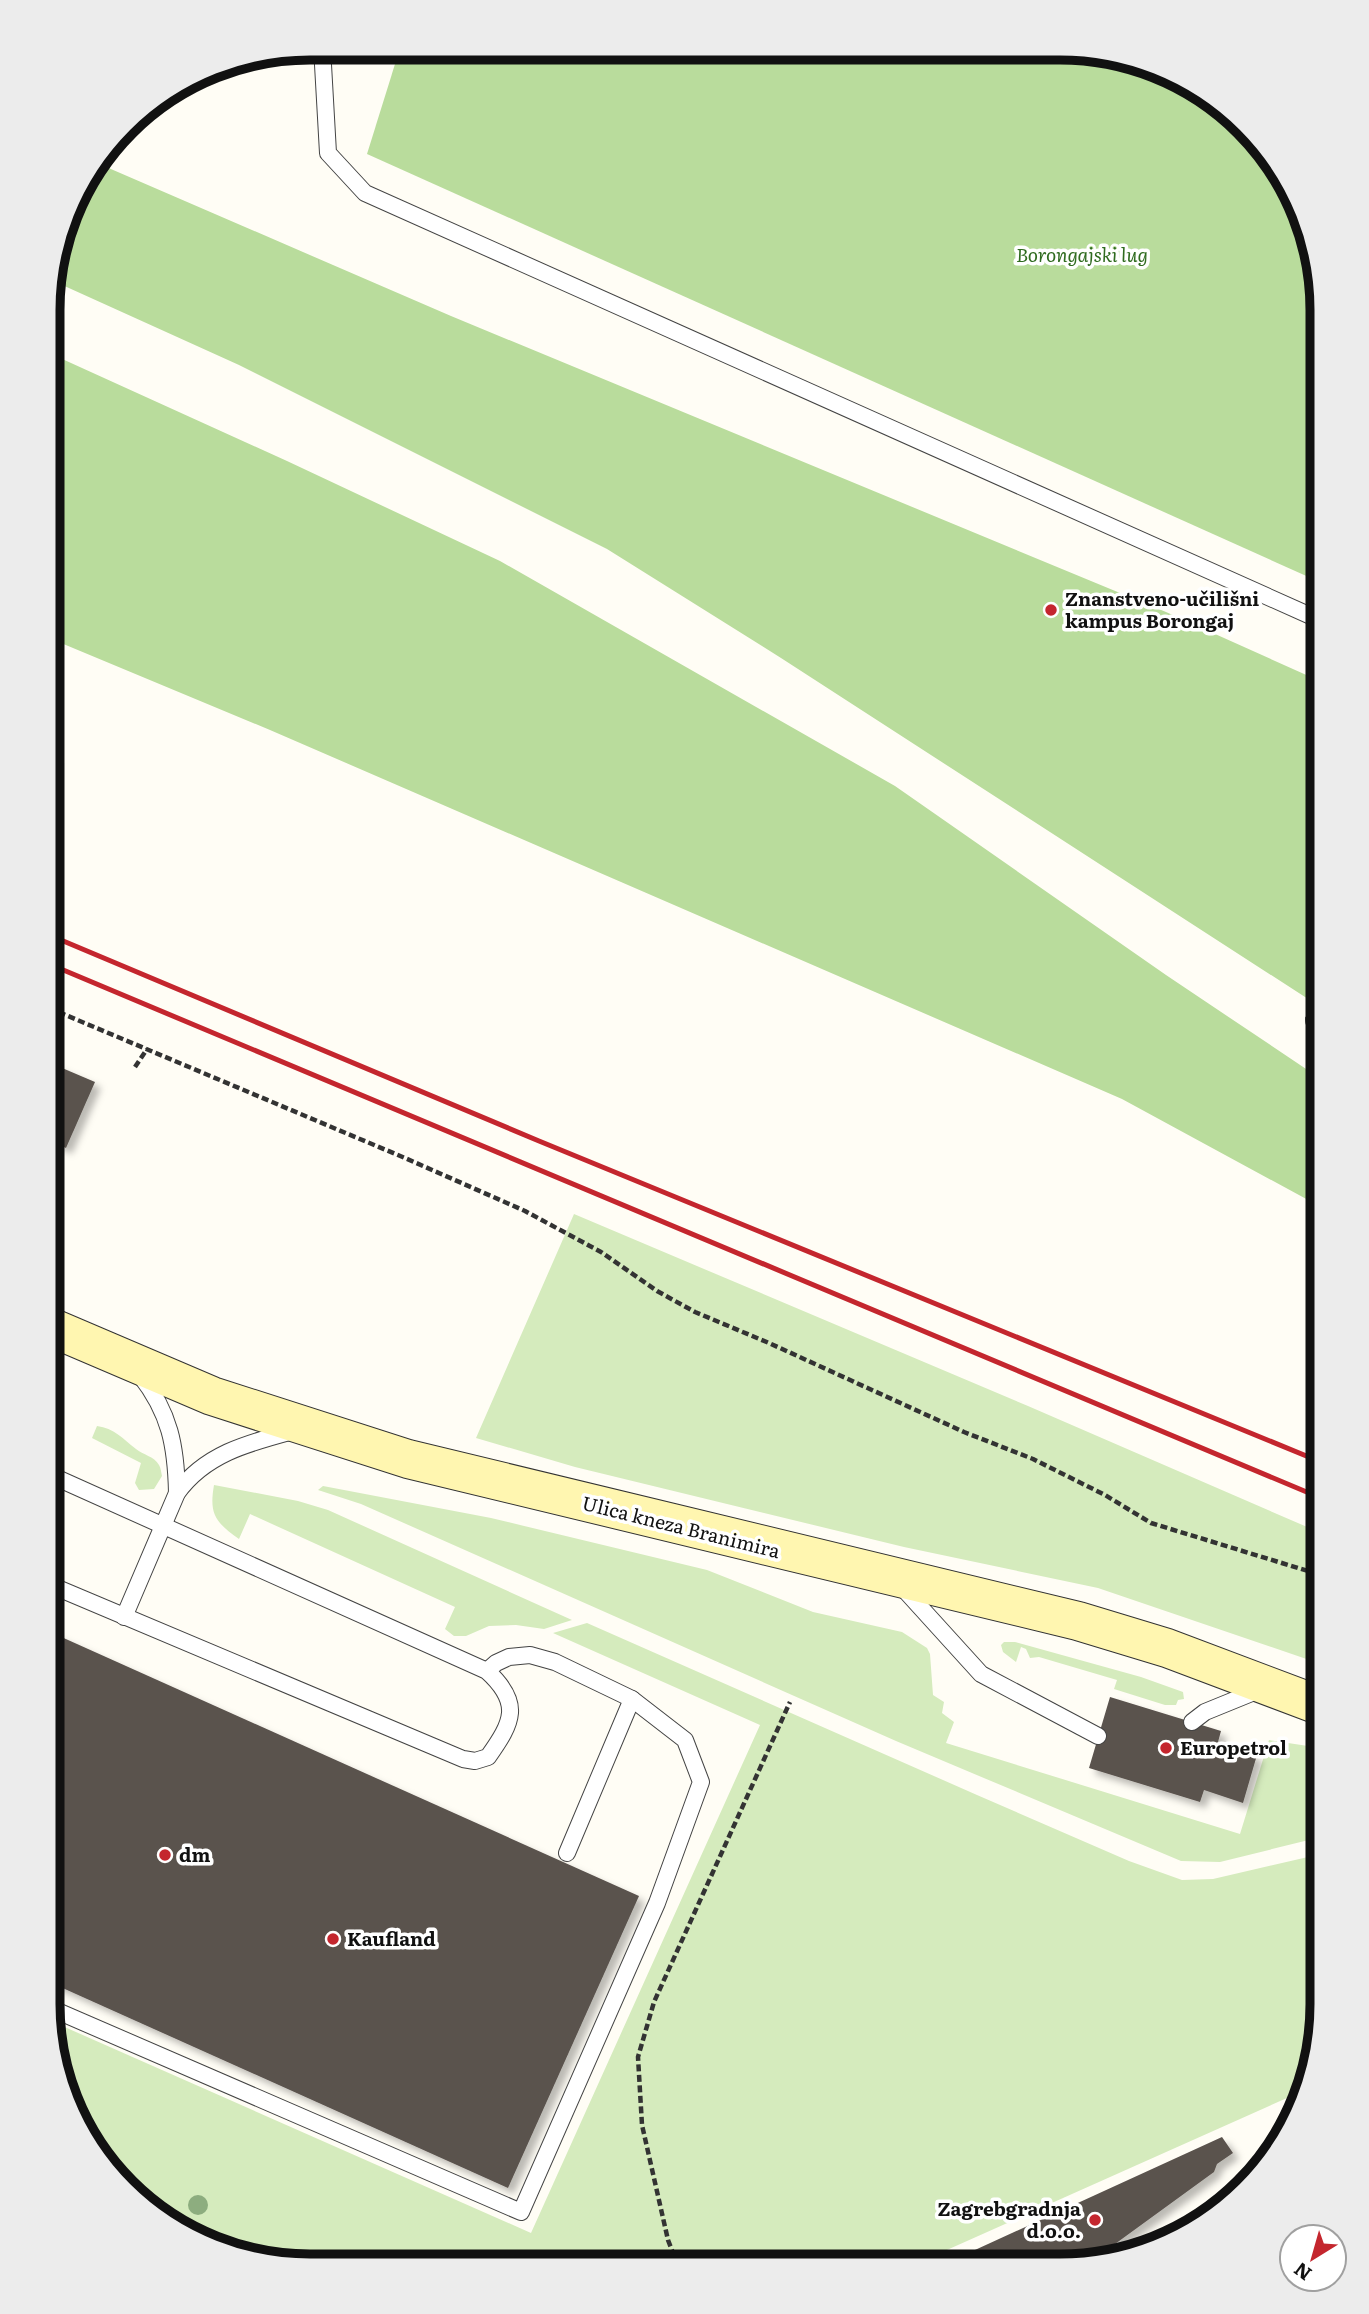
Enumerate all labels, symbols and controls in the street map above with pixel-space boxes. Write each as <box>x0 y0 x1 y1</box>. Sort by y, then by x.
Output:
park label: Borongajski lug <box>1016 240 1148 268</box>
place label: Znanstveno-učilišni kampus Borongaj <box>1065 584 1259 634</box>
marker: Znanstveno-učilišni kampus Borongaj <box>1043 602 1059 618</box>
street label: Ulica kneza Branimira <box>579 1488 784 1564</box>
place label: Europetrol <box>1180 1733 1287 1761</box>
marker: Europetrol <box>1158 1740 1174 1756</box>
place label: dm <box>179 1840 210 1868</box>
marker: dm <box>157 1847 173 1863</box>
place label: Kaufland <box>347 1924 436 1952</box>
marker: Kaufland <box>325 1931 341 1947</box>
place label: Zagrebgradnja d.o.o. <box>937 2194 1081 2244</box>
marker: Zagrebgradnja d.o.o. <box>1087 2212 1103 2228</box>
north arrow <box>1278 2223 1348 2293</box>
text: N <box>1287 2256 1317 2288</box>

